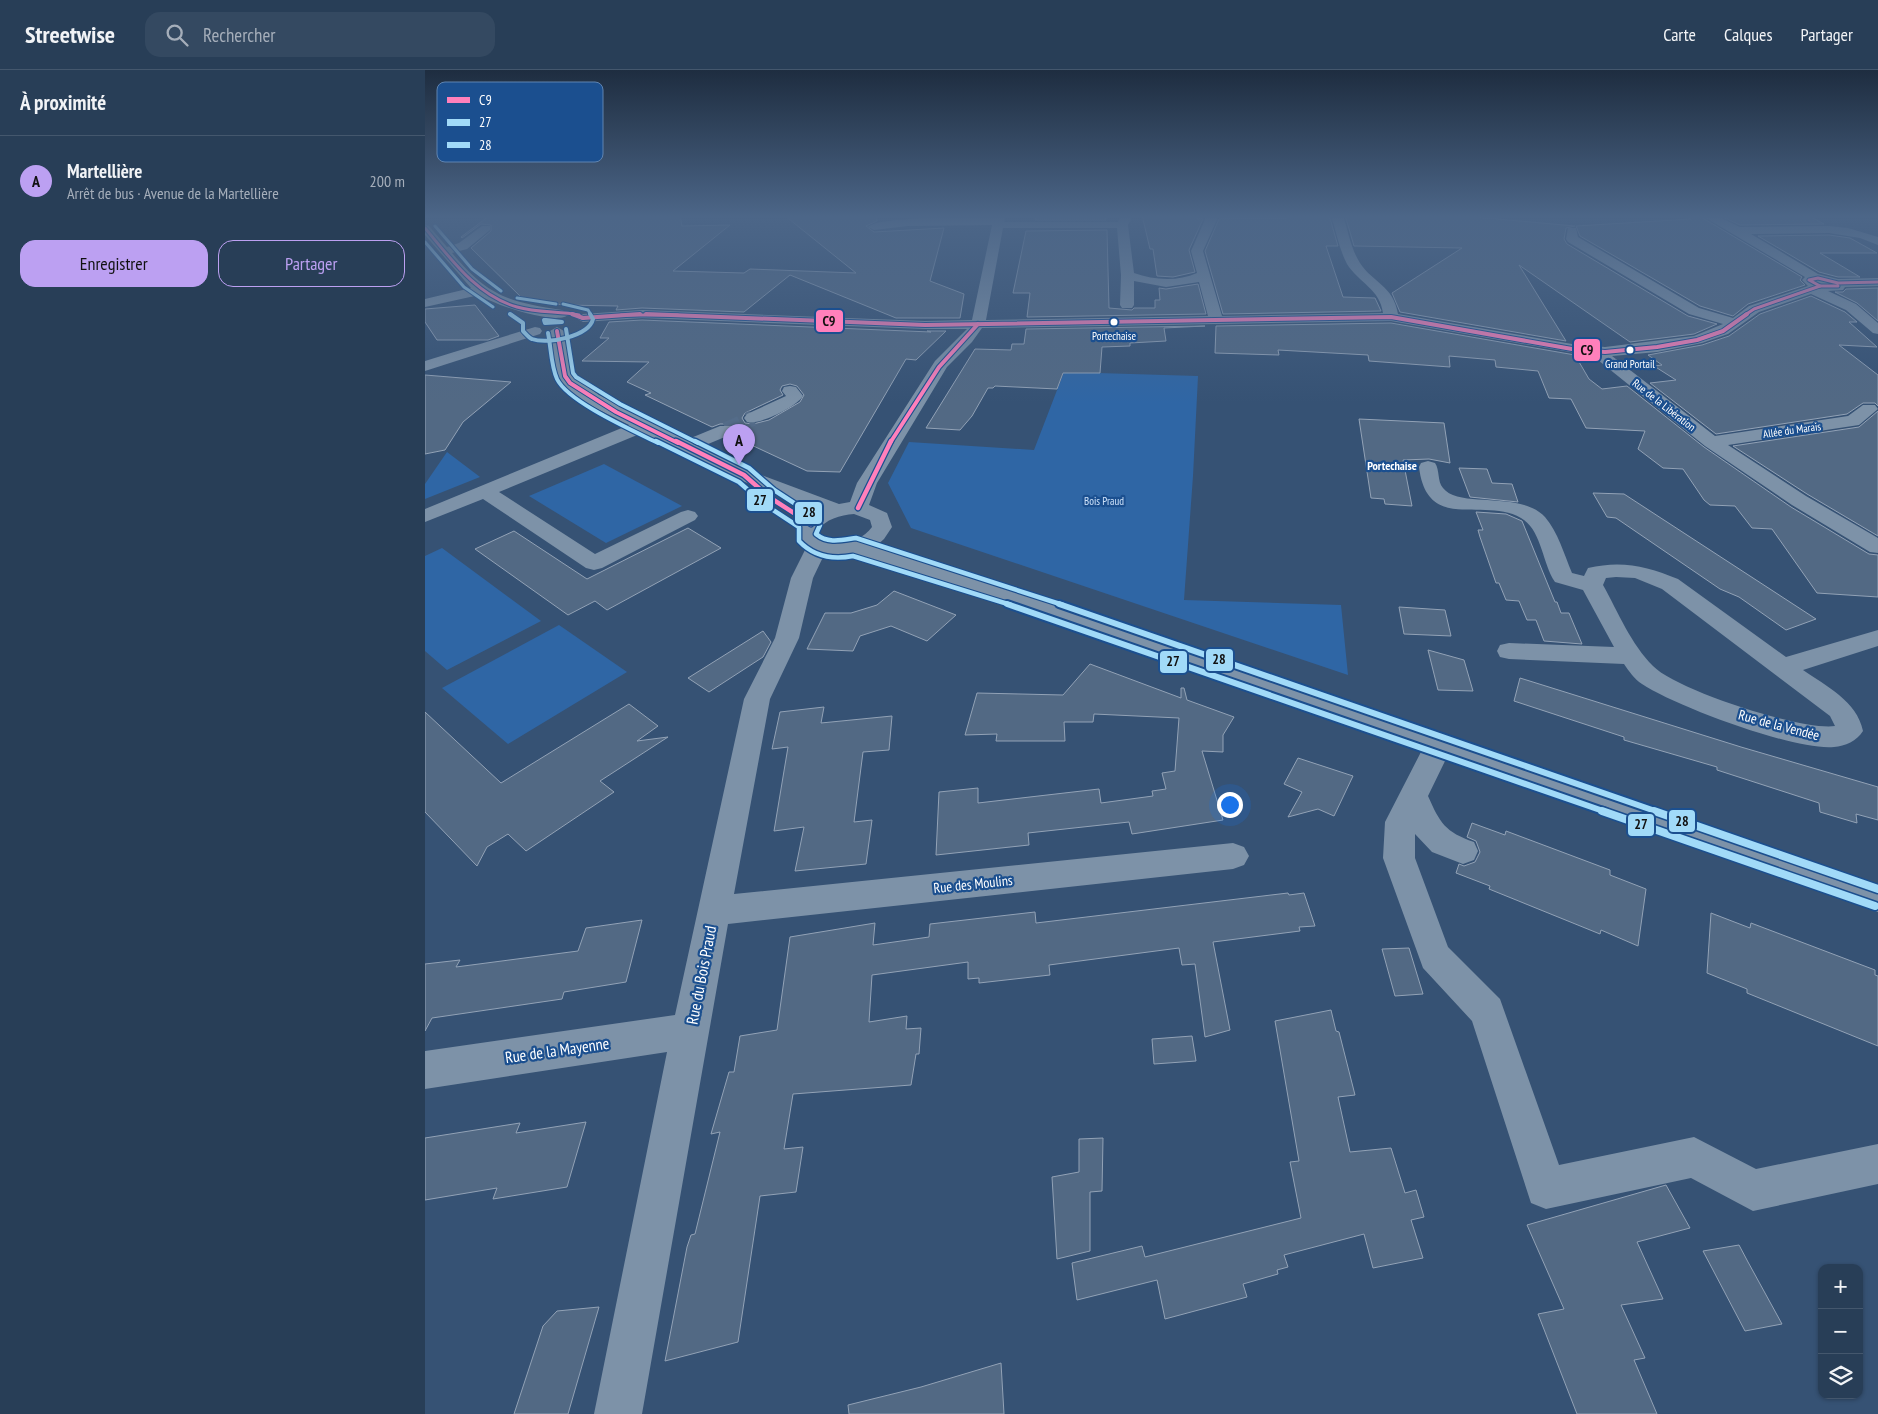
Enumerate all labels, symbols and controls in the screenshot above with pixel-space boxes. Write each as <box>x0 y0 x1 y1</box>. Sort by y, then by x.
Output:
search box <box>145 12 495 57</box>
text: Streetwise <box>25 19 115 50</box>
icon: search <box>163 21 191 49</box>
text: Rechercher <box>203 23 276 47</box>
text: Carte <box>1663 23 1696 46</box>
text: Calques <box>1724 23 1773 46</box>
text: Partager <box>1801 23 1853 46</box>
legend <box>437 82 603 162</box>
text: À proximité <box>20 89 106 116</box>
text: C9 <box>479 91 492 109</box>
text: 27 <box>479 113 492 131</box>
text: 28 <box>479 136 492 154</box>
text: Martellière <box>67 159 143 183</box>
text: A <box>32 171 40 191</box>
text: 200 m <box>370 171 405 191</box>
text: Arrêt de bus · Avenue de la Martellière <box>67 183 279 203</box>
button: Enregistrer <box>20 240 208 287</box>
button: Partager <box>218 240 405 287</box>
line badge: C9 <box>815 309 844 333</box>
text: C9 <box>822 312 836 330</box>
marker: Portechaise <box>1109 317 1119 327</box>
place label: Portechaise <box>1092 329 1136 343</box>
line badge: C9 <box>1573 338 1601 362</box>
text: C9 <box>1580 341 1594 359</box>
marker: Grand Portail <box>1625 345 1635 355</box>
place label: Grand Portail <box>1605 357 1655 371</box>
street label: Rue de la Libération <box>1630 376 1699 434</box>
street label: Allée du Marais <box>1762 419 1822 441</box>
pin: A <box>723 424 755 465</box>
district label: Portechaise <box>1367 458 1417 473</box>
line badge: 27 <box>746 488 774 512</box>
text: 27 <box>753 491 767 509</box>
park label: Bois Praud <box>1084 494 1124 508</box>
line badge: 28 <box>794 501 823 525</box>
text: 28 <box>802 503 816 521</box>
line badge: 28 <box>1205 648 1234 672</box>
line badge: 27 <box>1159 650 1188 674</box>
text: 28 <box>1212 650 1226 668</box>
text: 27 <box>1166 652 1180 670</box>
street label: Rue de la Vendée <box>1737 706 1822 745</box>
your location <box>1217 792 1243 818</box>
line badge: 28 <box>1668 809 1696 833</box>
text: 28 <box>1675 812 1689 830</box>
line badge: 27 <box>1627 813 1655 837</box>
text: 27 <box>1634 815 1648 833</box>
street label: Rue des Moulins <box>933 871 1014 897</box>
street label: Rue du Bois Praud <box>682 924 720 1026</box>
street label: Rue de la Mayenne <box>504 1033 610 1067</box>
map controls <box>1818 1264 1863 1399</box>
button: + <box>1818 1264 1863 1309</box>
button: − <box>1818 1309 1863 1354</box>
button: layers <box>1818 1354 1863 1399</box>

